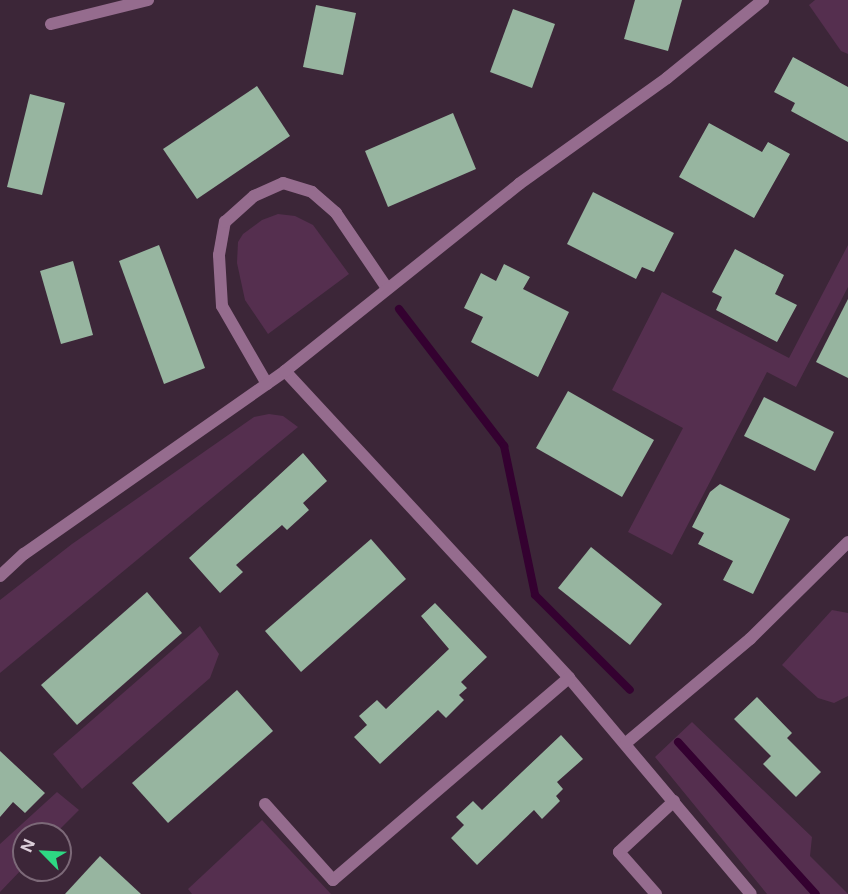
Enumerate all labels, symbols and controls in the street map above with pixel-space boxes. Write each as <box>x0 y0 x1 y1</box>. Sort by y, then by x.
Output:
north arrow <box>12 822 72 882</box>
text: N <box>16 836 39 855</box>

